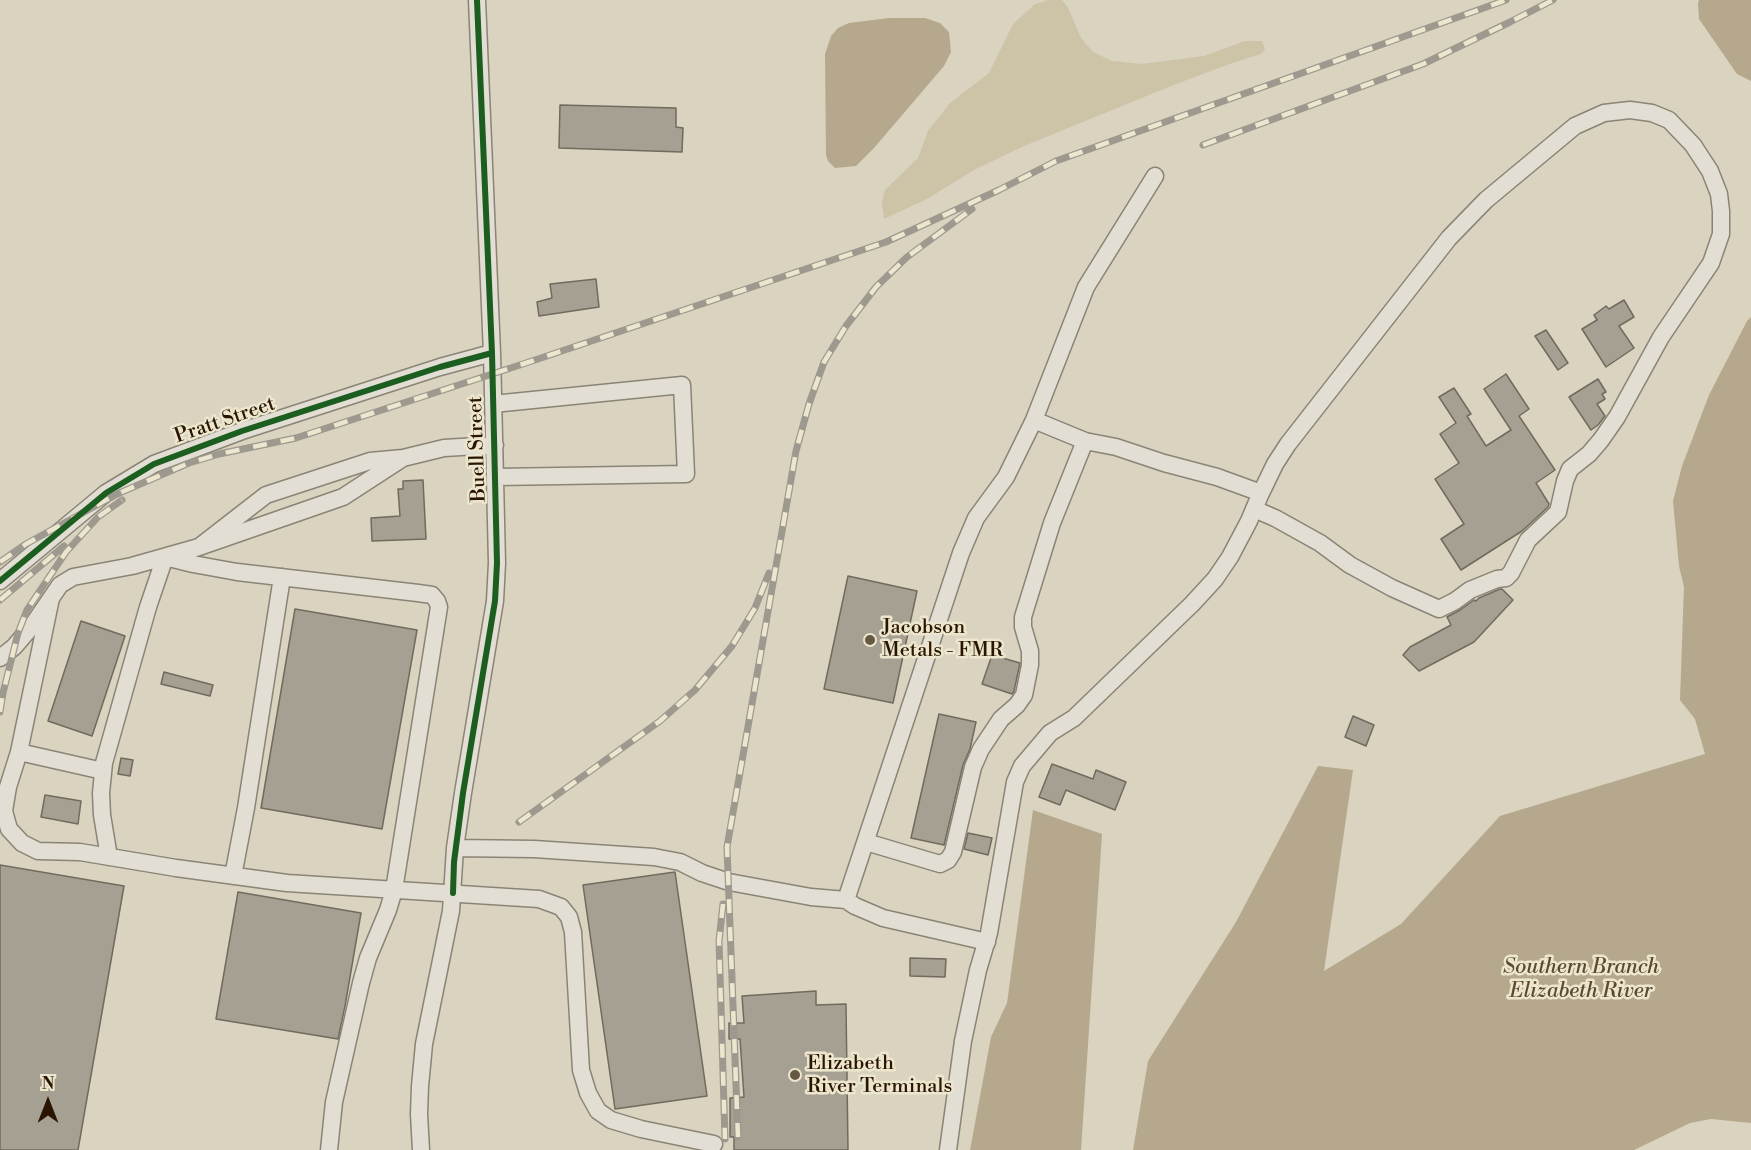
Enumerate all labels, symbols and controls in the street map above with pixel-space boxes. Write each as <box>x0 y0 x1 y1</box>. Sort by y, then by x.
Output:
street label: Pratt Street <box>171 393 279 449</box>
street label: Buell Street <box>464 396 492 502</box>
place label: Jacobson Metals - FMR <box>882 616 1003 663</box>
marker: Jacobson Metals - FMR <box>863 633 877 647</box>
water label: Southern Branch Elizabeth River <box>1503 955 1659 1005</box>
place label: Elizabeth River Terminals <box>807 1052 952 1099</box>
marker: Elizabeth River Terminals <box>788 1068 802 1082</box>
north arrow <box>18 1072 78 1132</box>
text: N <box>42 1074 54 1094</box>

